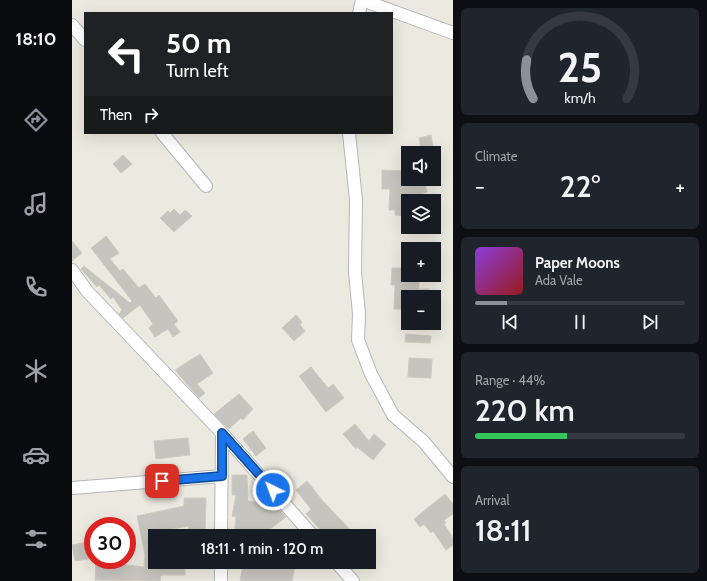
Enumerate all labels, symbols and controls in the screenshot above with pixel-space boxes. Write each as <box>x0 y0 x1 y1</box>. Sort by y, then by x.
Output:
text: 50 m <box>166 26 231 60</box>
text: 18:10 <box>16 28 56 50</box>
icon: left <box>100 28 152 80</box>
text: 25 <box>558 42 602 92</box>
text: Turn left <box>166 60 229 82</box>
text: km/h <box>564 89 596 107</box>
icon: right <box>140 104 162 126</box>
icon: directions <box>22 106 50 134</box>
text: Then <box>100 106 132 124</box>
map controls <box>401 146 441 330</box>
button: sound <box>401 146 441 186</box>
text: Climate <box>475 148 517 164</box>
text: 22° <box>560 168 600 205</box>
text: − <box>475 173 485 200</box>
text: + <box>675 173 685 200</box>
icon: music <box>22 190 50 218</box>
button: layers <box>401 194 441 234</box>
button: + <box>401 242 441 282</box>
text: Paper Moons <box>535 254 620 272</box>
text: Ada Vale <box>535 272 583 288</box>
icon: phone <box>22 273 50 301</box>
button: − <box>401 290 441 330</box>
icon: previous <box>499 311 521 333</box>
icon: pause <box>569 311 591 333</box>
icon: next <box>639 311 661 333</box>
icon: climate <box>22 357 50 385</box>
text: Range · 44% <box>475 372 545 388</box>
text: 220 km <box>475 392 575 429</box>
icon: car <box>22 441 50 469</box>
pin <box>145 464 179 498</box>
position arrow <box>252 469 294 511</box>
icon: arrive <box>151 470 173 492</box>
text: Arrival <box>475 492 510 508</box>
text: 18:11 <box>475 512 531 549</box>
speed limit sign: 30 <box>84 517 136 569</box>
icon: filters <box>22 525 50 553</box>
text: 18:11 · 1 min · 120 m <box>201 540 323 558</box>

